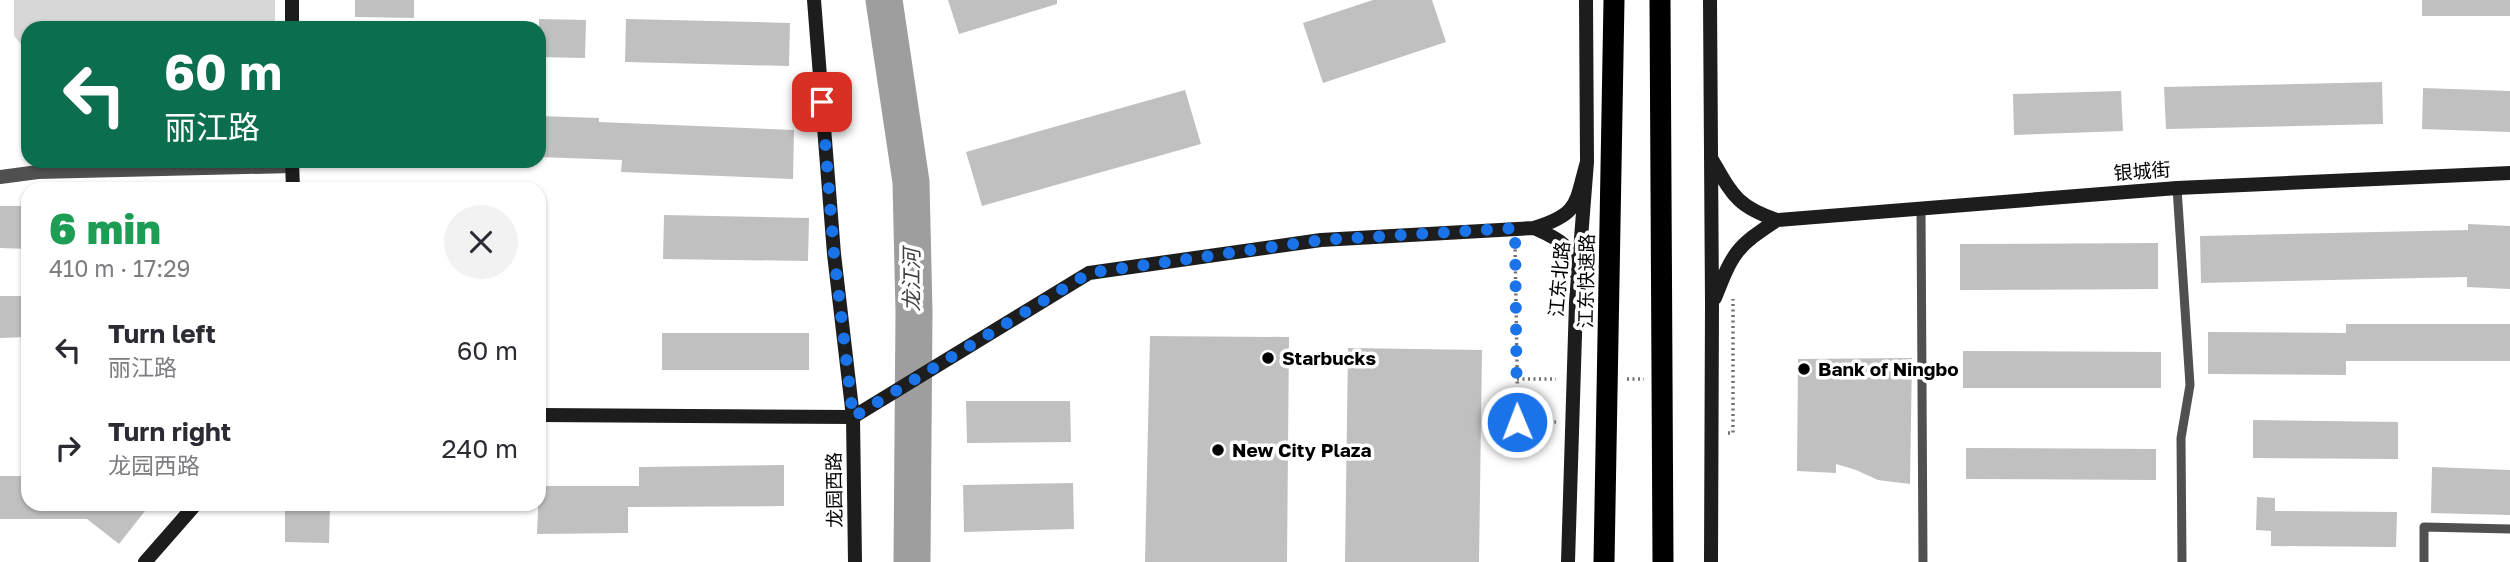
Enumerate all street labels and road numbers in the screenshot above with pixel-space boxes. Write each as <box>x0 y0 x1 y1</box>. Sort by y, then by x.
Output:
street label: 银城街 <box>2113 157 2171 184</box>
street label: 江东快速路 <box>1573 233 1598 329</box>
street label: 江东北路 <box>1544 240 1573 318</box>
street label: 龙园西路 <box>821 452 846 528</box>

